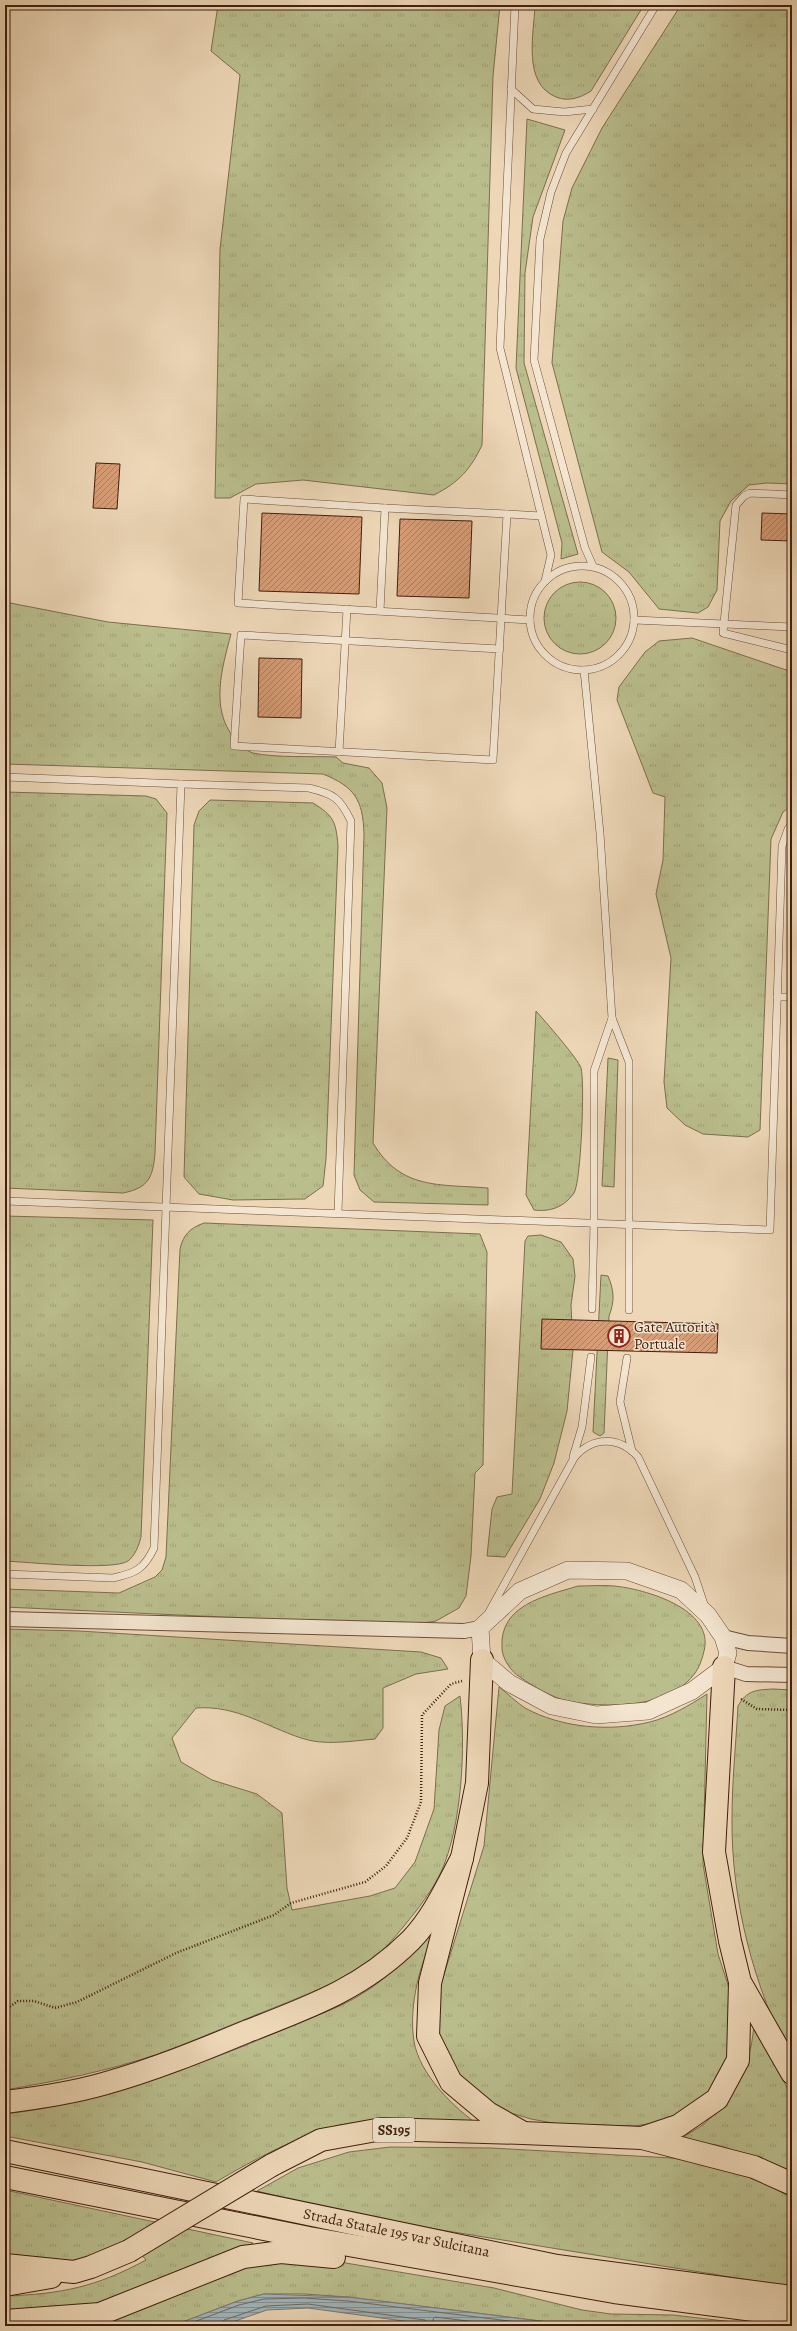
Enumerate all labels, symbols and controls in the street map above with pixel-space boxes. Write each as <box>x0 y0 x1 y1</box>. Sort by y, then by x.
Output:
place label: Gate Autorità Portuale <box>634 1317 716 1354</box>
building icon: Gate Autorità Portuale <box>606 1323 632 1349</box>
road number: SS195 <box>373 2118 415 2142</box>
street label: Strada Statale 195 var Sulcitana <box>302 2203 492 2262</box>

